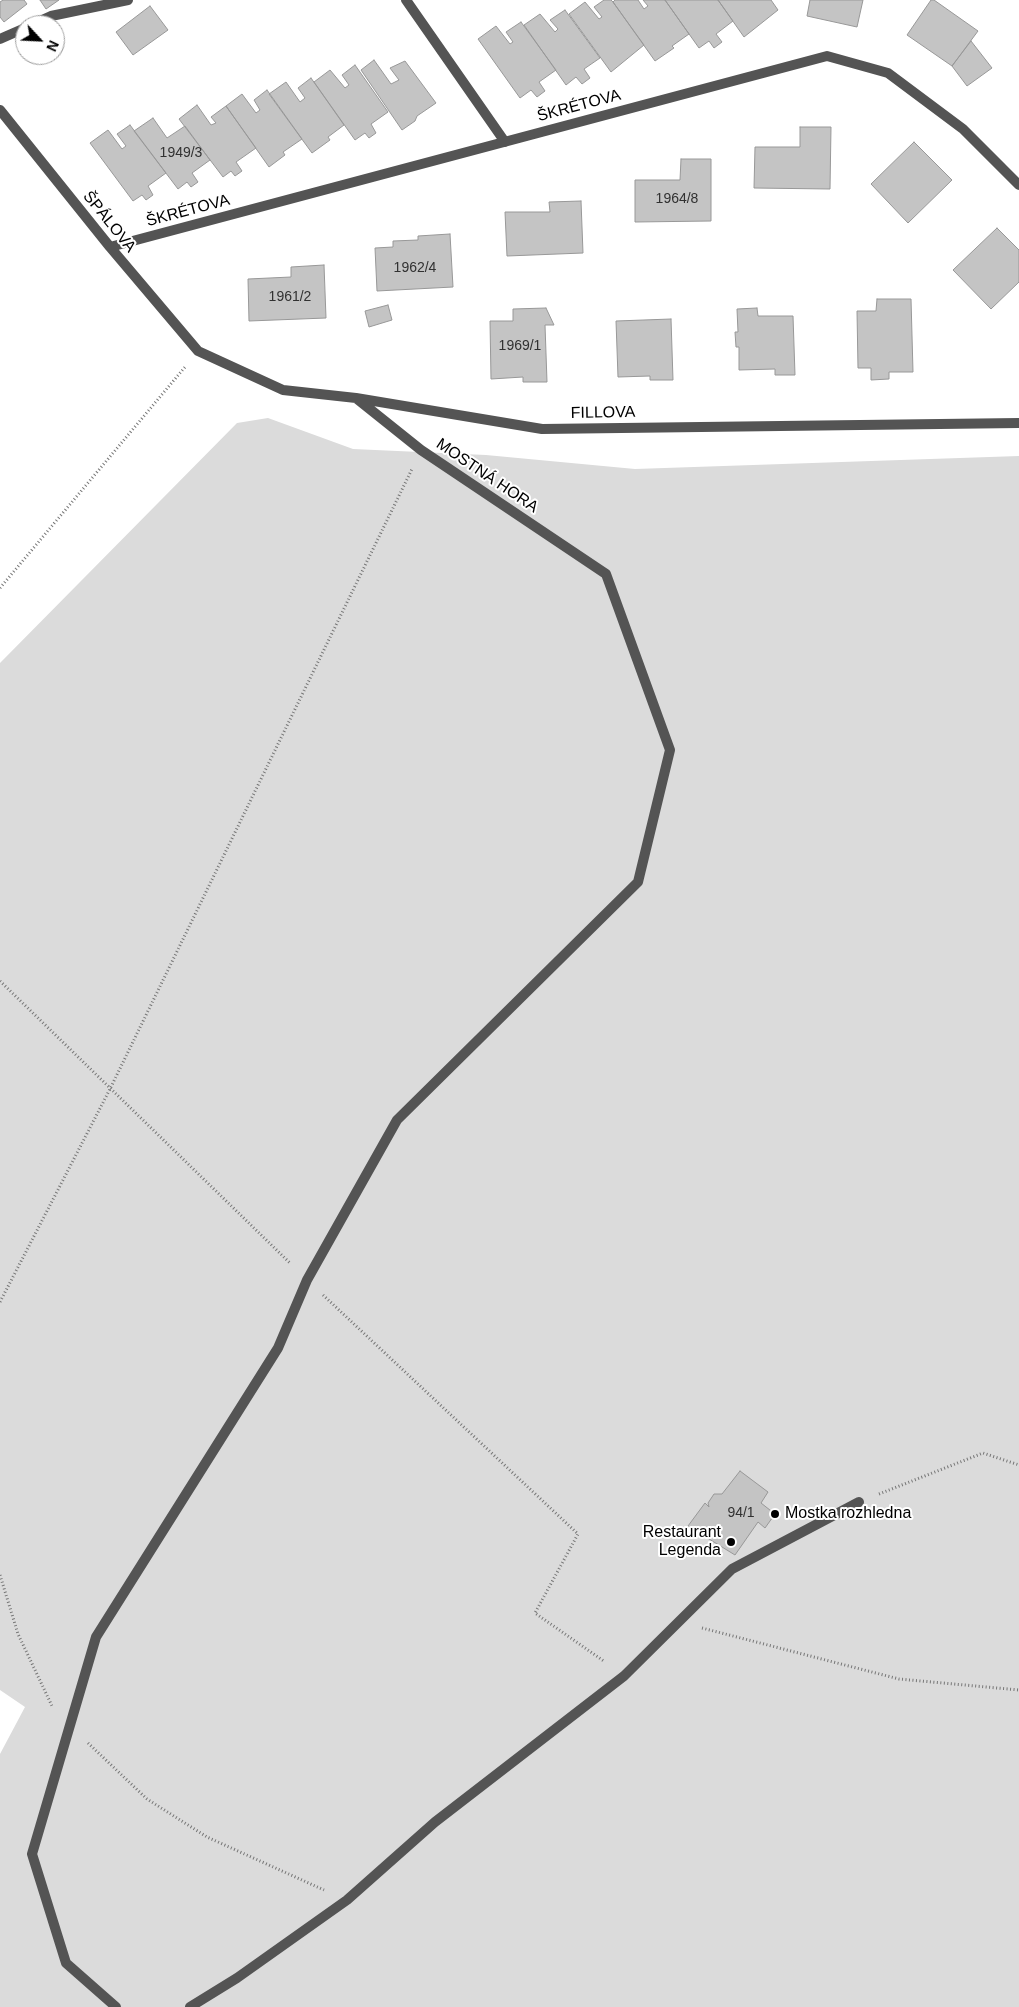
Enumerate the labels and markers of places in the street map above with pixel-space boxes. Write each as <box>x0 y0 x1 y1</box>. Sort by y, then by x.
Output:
place label: Mostka rozhledna <box>785 1504 911 1524</box>
marker: Mostka rozhledna <box>769 1508 781 1520</box>
place label: Restaurant Legenda <box>643 1523 721 1561</box>
marker: Restaurant Legenda <box>725 1536 737 1548</box>

